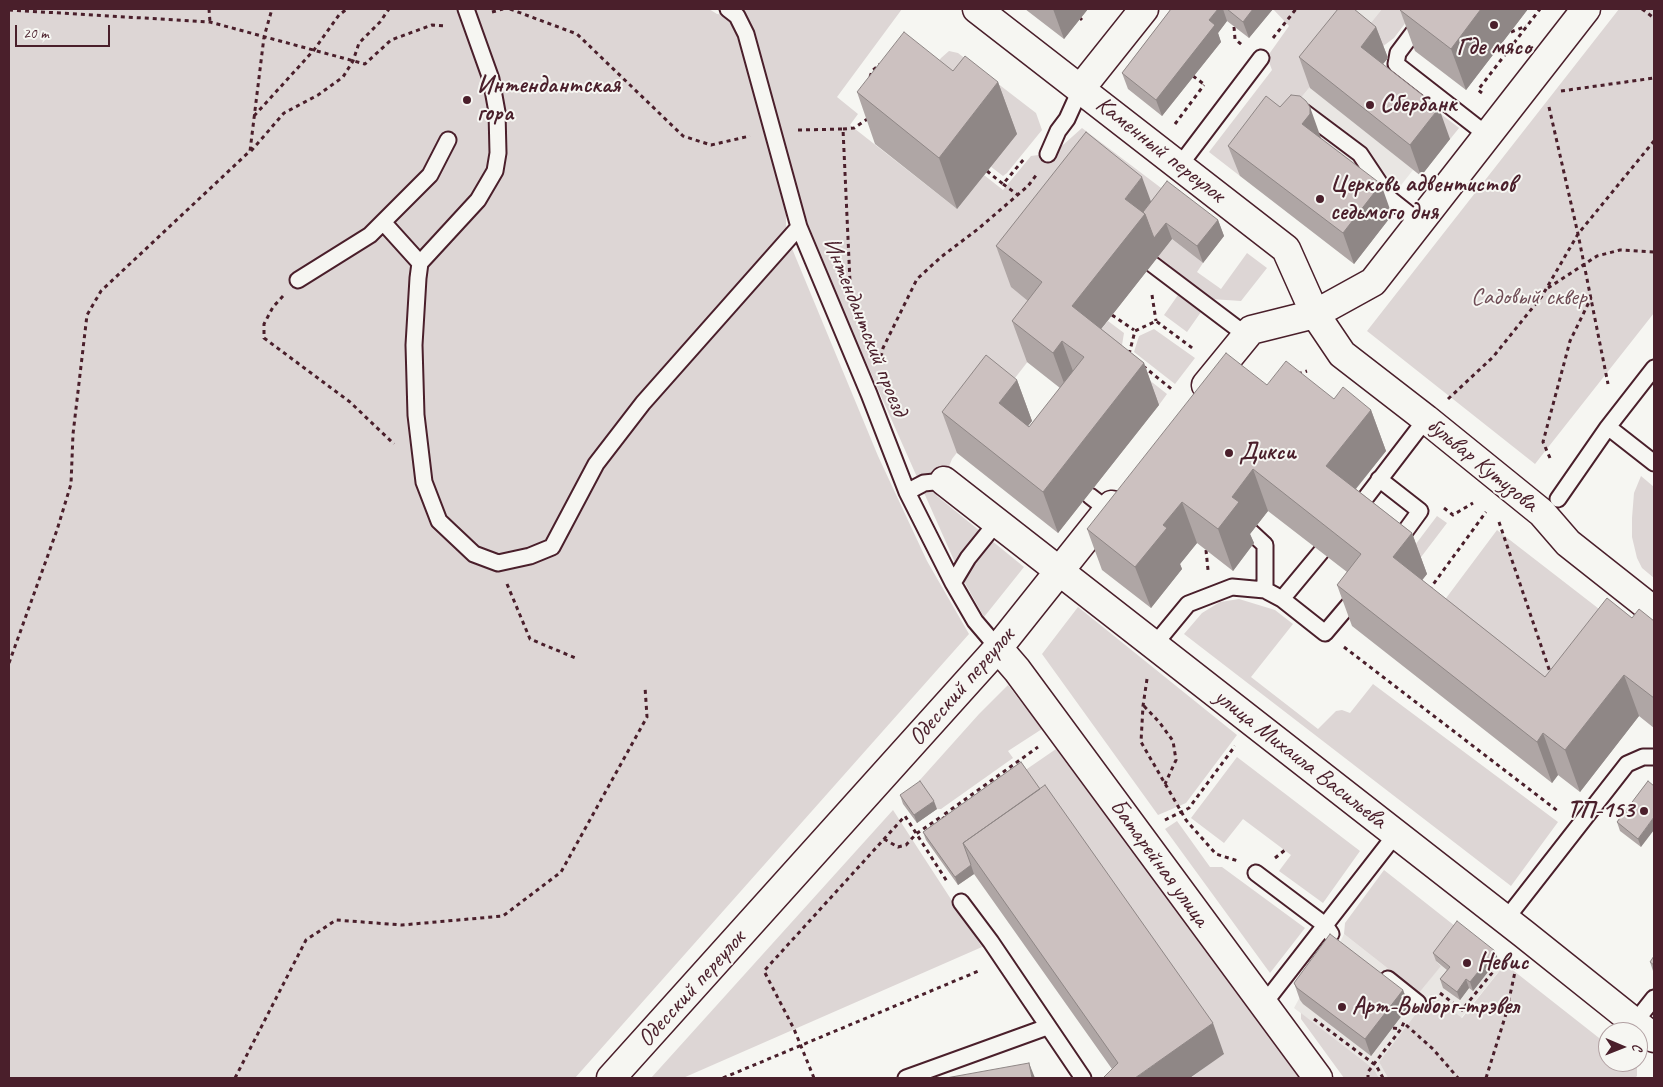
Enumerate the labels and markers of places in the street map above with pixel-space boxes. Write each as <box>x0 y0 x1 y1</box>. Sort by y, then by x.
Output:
marker: Где мясо <box>1488 19 1500 31</box>
place label: Где мясо <box>1457 34 1531 62</box>
place label: Интендантская гора <box>477 72 620 128</box>
place label: Сбербанк <box>1380 91 1457 119</box>
marker: Интендантская гора <box>461 94 473 106</box>
marker: Сбербанк <box>1364 99 1376 111</box>
place label: Церковь адвентистов седьмого дня <box>1330 171 1516 227</box>
marker: Церковь адвентистов седьмого дня <box>1314 193 1326 205</box>
place label: Дикси <box>1239 439 1296 467</box>
marker: Дикси <box>1223 447 1235 459</box>
place label: ТП-153 <box>1567 797 1634 825</box>
marker: ТП-153 <box>1638 805 1650 817</box>
place label: Невис <box>1477 949 1528 977</box>
marker: Невис <box>1461 957 1473 969</box>
place label: Арт-Выборг-трэвел <box>1352 993 1519 1021</box>
marker: Арт-Выборг-трэвел <box>1336 1001 1348 1013</box>

